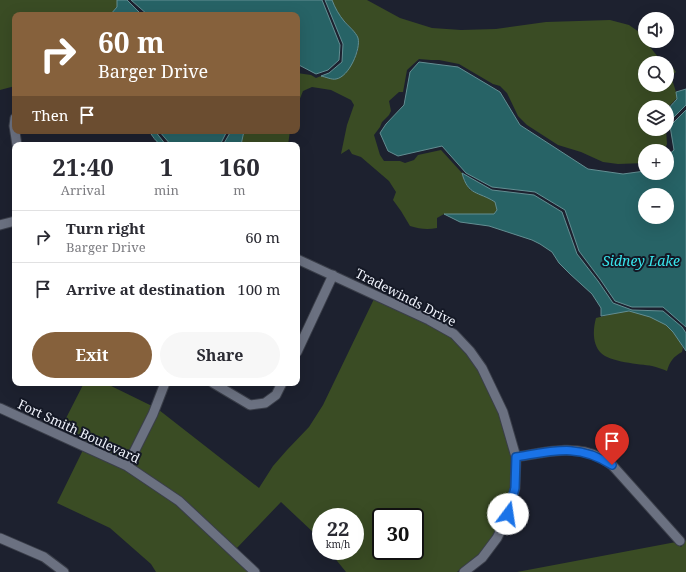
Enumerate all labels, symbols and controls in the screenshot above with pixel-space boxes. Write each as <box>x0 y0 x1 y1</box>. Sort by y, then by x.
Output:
map controls <box>638 12 674 224</box>
button: sound <box>638 12 674 48</box>
text: 60 m <box>98 23 165 61</box>
icon: right <box>32 28 84 80</box>
button: search <box>638 56 674 92</box>
text: Barger Drive <box>98 59 208 83</box>
button: layers <box>638 100 674 136</box>
icon: arrive <box>76 104 98 126</box>
text: Then <box>32 105 68 125</box>
button: + <box>638 144 674 180</box>
text: 21:40 <box>52 150 114 183</box>
text: 1 <box>160 150 173 183</box>
text: 160 <box>219 150 260 183</box>
text: Arrival <box>61 181 105 199</box>
text: min <box>154 181 179 199</box>
text: m <box>233 181 246 199</box>
button: − <box>638 188 674 224</box>
text: Turn right <box>66 218 145 238</box>
icon: right <box>32 226 54 248</box>
text: 60 m <box>245 227 280 247</box>
text: Barger Drive <box>66 238 146 256</box>
water label: Sidney Lake <box>602 251 680 270</box>
street label: Tradewinds Drive <box>352 264 460 330</box>
icon: arrive <box>32 278 54 300</box>
text: Arrive at destination <box>66 279 225 299</box>
text: 100 m <box>237 279 281 299</box>
button: Exit <box>32 332 152 378</box>
button: Share <box>160 332 280 378</box>
street label: Fort Smith Boulevard <box>15 395 143 467</box>
pin <box>595 424 629 465</box>
icon: arrive <box>601 430 623 452</box>
position arrow <box>487 493 529 535</box>
speed limit sign: 30 <box>372 508 424 560</box>
text: 22 <box>327 515 349 542</box>
text: km/h <box>326 537 350 551</box>

